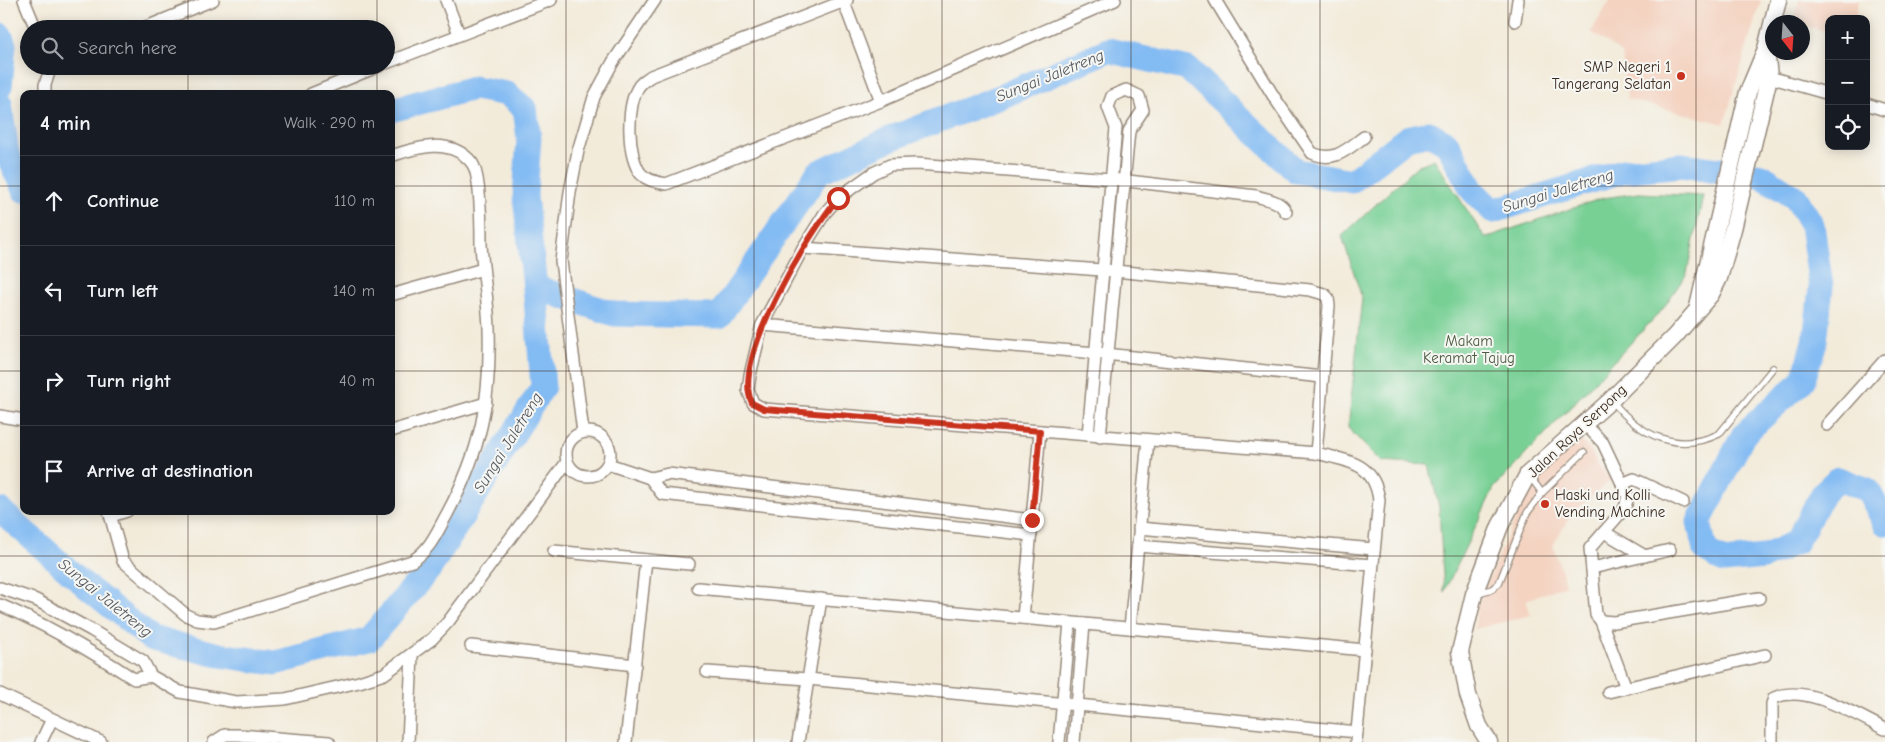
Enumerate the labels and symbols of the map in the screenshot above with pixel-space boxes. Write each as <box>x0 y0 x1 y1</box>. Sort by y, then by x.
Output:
north arrow <box>1765 15 1810 60</box>
water label: Sungai Jaletreng <box>993 46 1107 106</box>
place label: SMP Negeri 1 Tangerang Selatan <box>1552 58 1671 93</box>
marker: SMP Negeri 1 Tangerang Selatan <box>1675 70 1687 82</box>
water label: Sungai Jaletreng <box>1500 166 1616 216</box>
route start <box>827 187 850 210</box>
park label: Makam Keramat Tajug <box>1423 332 1515 367</box>
street label: Jalan Raya Serpong <box>1524 381 1630 481</box>
water label: Sungai Jaletreng <box>470 390 546 496</box>
place label: Haski und Kolli Vending Machine <box>1555 486 1666 521</box>
marker: Haski und Kolli Vending Machine <box>1539 498 1551 510</box>
route end <box>1021 509 1044 532</box>
water label: Sungai Jaletreng <box>55 555 155 641</box>

